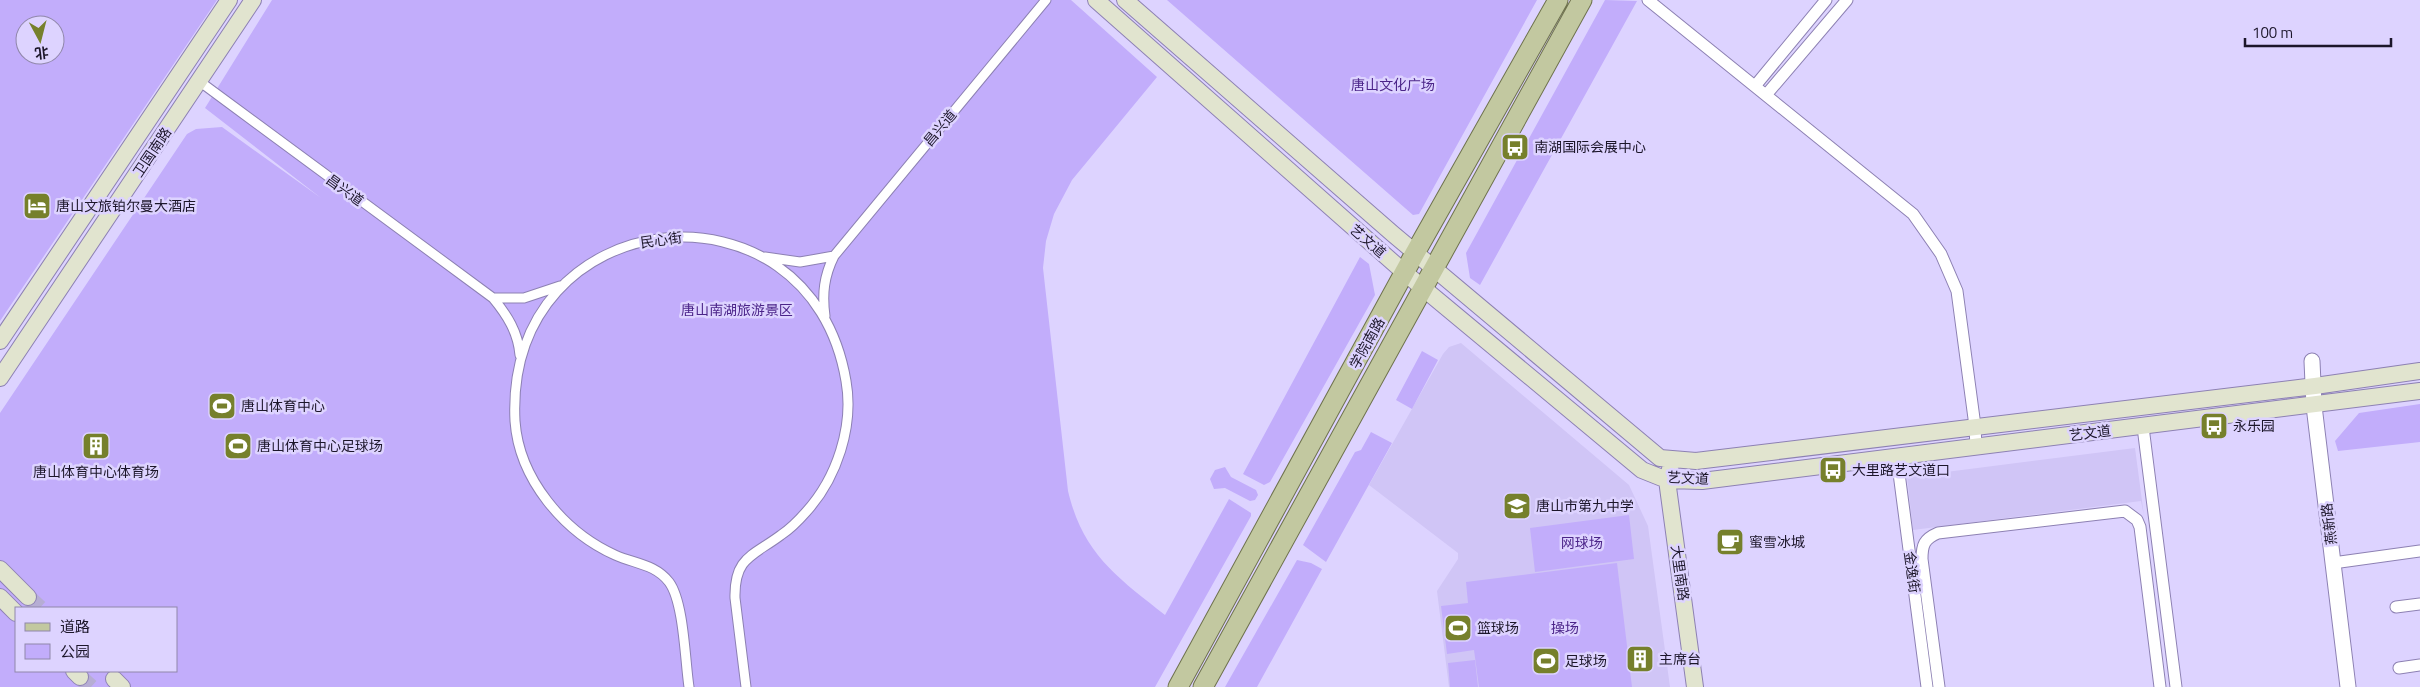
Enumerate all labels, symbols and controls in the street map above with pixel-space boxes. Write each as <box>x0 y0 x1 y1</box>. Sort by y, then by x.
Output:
north arrow <box>15 15 65 65</box>
scale bar <box>2245 15 2391 47</box>
text: 100 m <box>2252 21 2293 44</box>
text: 北 <box>33 42 50 65</box>
park label: 唐山文化广场 <box>1351 74 1435 95</box>
street label: 昌兴道 <box>918 105 961 151</box>
street label: 卫国南路 <box>127 123 176 181</box>
bus stop icon: 南湖国际会展中心 <box>1500 132 1530 162</box>
place label: 南湖国际会展中心 <box>1534 136 1646 157</box>
street label: 昌兴道 <box>322 169 368 210</box>
hotel icon: 唐山文旅铂尔曼大酒店 <box>22 191 52 221</box>
place label: 唐山文旅铂尔曼大酒店 <box>56 195 196 216</box>
street label: 艺文道 <box>1346 219 1391 262</box>
street label: 民心街 <box>639 226 683 253</box>
park label: 唐山南湖旅游景区 <box>681 299 793 320</box>
street label: 学院南路 <box>1344 313 1389 372</box>
sports icon: 唐山体育中心 <box>207 391 237 421</box>
place label: 唐山体育中心 <box>241 395 325 416</box>
bus stop icon: 永乐园 <box>2199 411 2229 441</box>
place label: 永乐园 <box>2233 415 2275 436</box>
street label: 艺文道 <box>2068 420 2112 445</box>
building icon: 唐山体育中心体育场 <box>81 431 111 461</box>
sports icon: 唐山体育中心足球场 <box>223 431 253 461</box>
place label: 唐山体育中心足球场 <box>257 435 383 456</box>
bus stop icon: 大里路艺文道口 <box>1818 455 1848 485</box>
place label: 大里路艺文道口 <box>1852 459 1950 480</box>
place label: 唐山体育中心体育场 <box>33 461 159 482</box>
street label: 艺文道 <box>1667 466 1710 489</box>
school or university icon: 唐山市第九中学 <box>1502 491 1532 521</box>
place label: 唐山市第九中学 <box>1536 495 1634 516</box>
street label: 燕新路 <box>2316 502 2341 546</box>
cafe icon: 蜜雪冰城 <box>1715 527 1745 557</box>
place label: 蜜雪冰城 <box>1749 531 1805 552</box>
park label: 网球场 <box>1561 532 1603 553</box>
street label: 大里南路 <box>1666 544 1695 602</box>
street label: 金逸街 <box>1899 550 1926 594</box>
legend <box>15 607 178 672</box>
sports icon: 篮球场 <box>1443 613 1473 643</box>
text: 道路 <box>60 615 90 638</box>
place label: 篮球场 <box>1477 617 1519 638</box>
park label: 操场 <box>1551 617 1579 638</box>
text: 公园 <box>60 640 90 663</box>
building icon: 主席台 <box>1625 644 1655 674</box>
sports icon: 足球场 <box>1531 646 1561 676</box>
place label: 主席台 <box>1659 648 1701 669</box>
place label: 足球场 <box>1565 650 1607 671</box>

